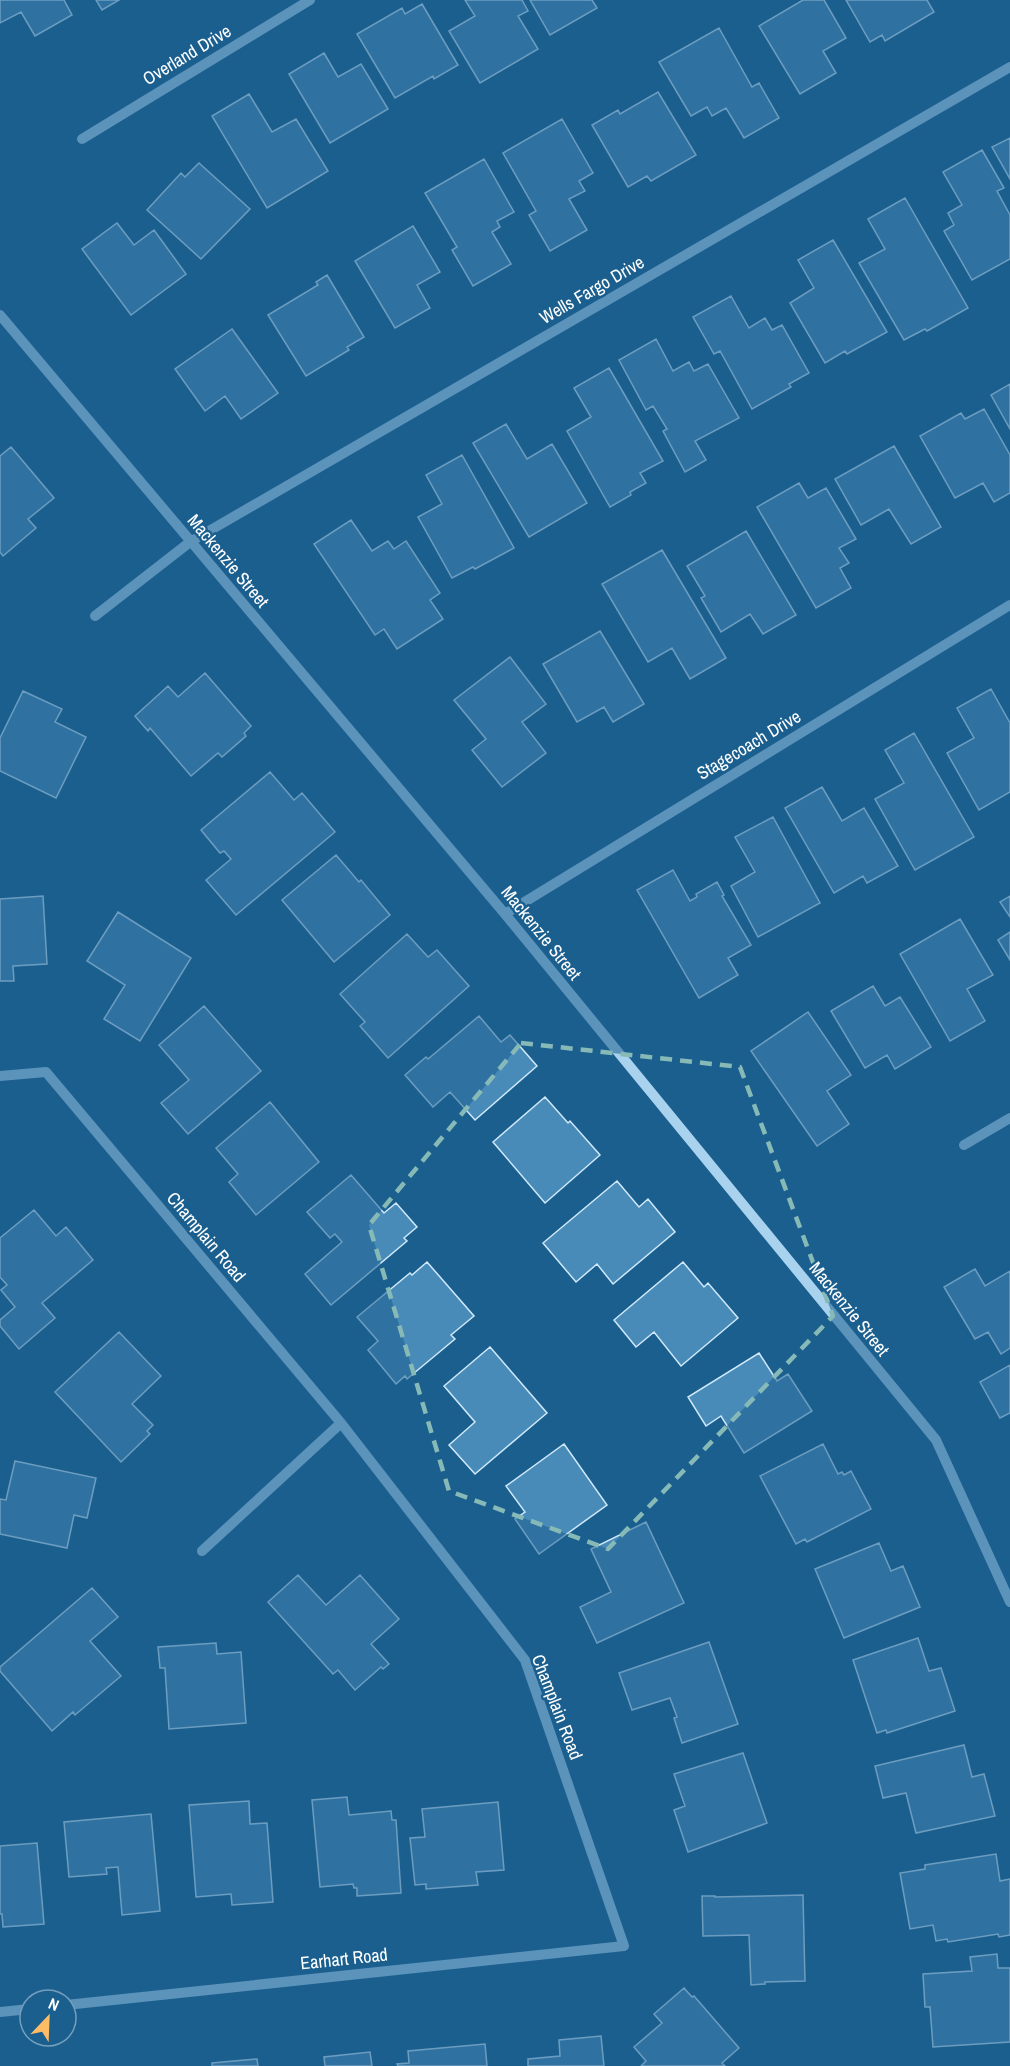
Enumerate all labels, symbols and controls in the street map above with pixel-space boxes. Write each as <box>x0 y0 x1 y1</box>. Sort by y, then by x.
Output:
street label: Overland Drive <box>138 18 236 91</box>
street label: Wells Fargo Drive <box>535 249 649 330</box>
street label: Mackenzie Street <box>182 509 275 613</box>
street label: Stagecoach Drive <box>692 704 805 786</box>
street label: Mackenzie Street <box>496 880 587 985</box>
street label: Champlain Road <box>161 1186 252 1287</box>
street label: Mackenzie Street <box>804 1256 895 1361</box>
street label: Champlain Road <box>526 1651 589 1763</box>
street label: Earhart Road <box>299 1941 389 1976</box>
north arrow <box>18 1988 78 2048</box>
text: N <box>45 1992 63 2016</box>

